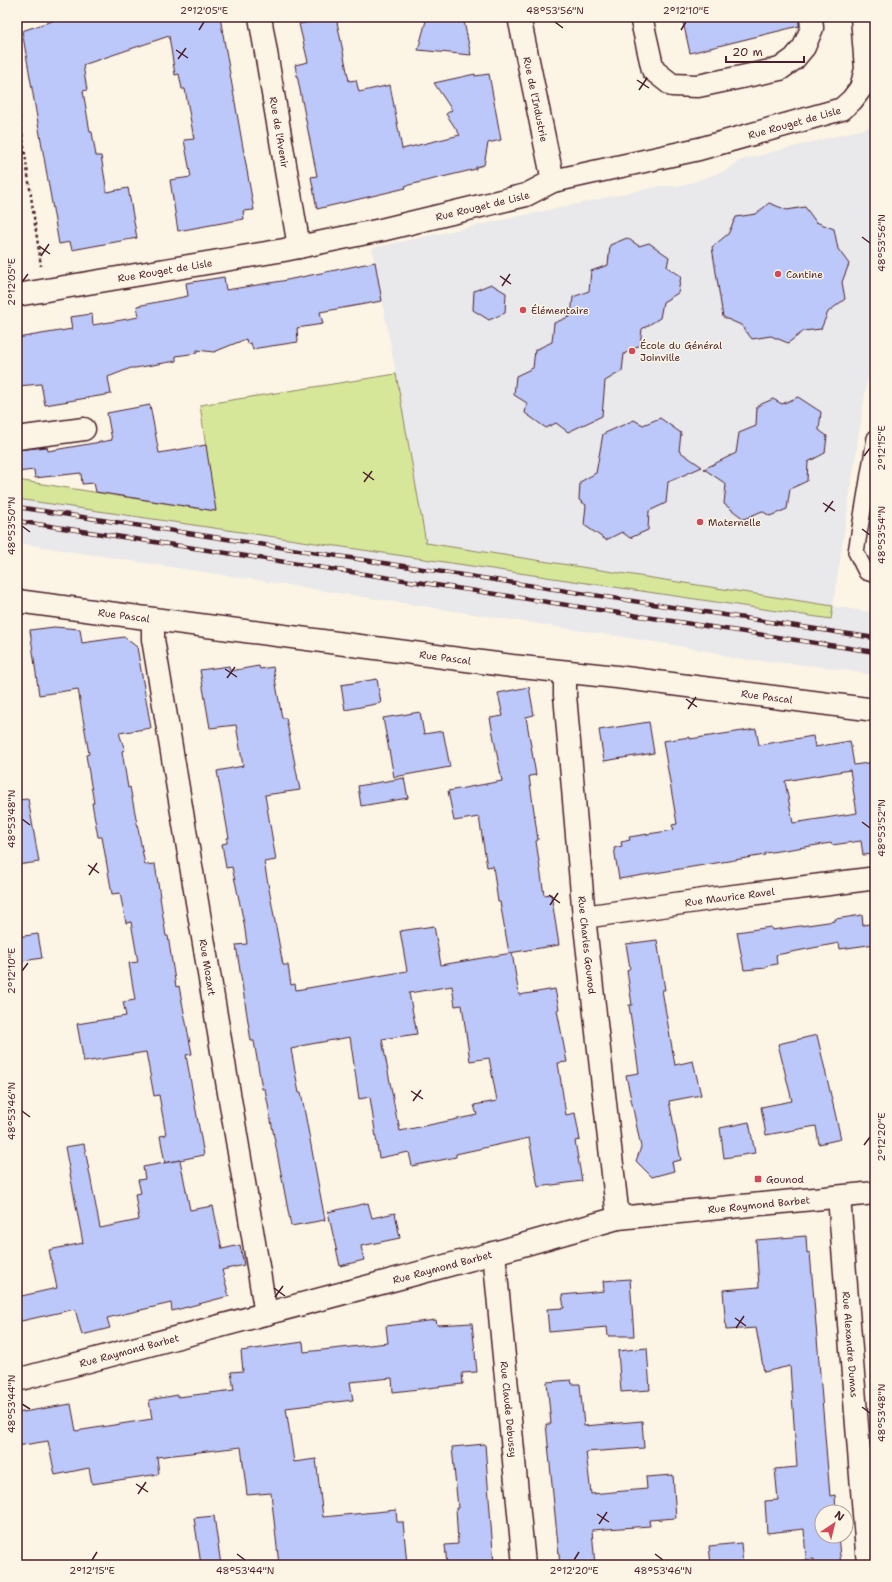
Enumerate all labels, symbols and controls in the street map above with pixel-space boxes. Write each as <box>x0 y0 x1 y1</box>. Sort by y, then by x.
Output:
text: 2°12'05"E <box>180 4 228 17</box>
text: 48°53'56"N <box>526 4 584 17</box>
text: 2°12'10"E <box>663 4 709 17</box>
scale bar <box>726 38 804 64</box>
text: 20 m <box>732 44 763 60</box>
street label: Rue de l'Industrie <box>520 56 551 143</box>
street label: Rue de l'Avenir <box>267 96 292 169</box>
street label: Rue Rouget de Lisle <box>747 103 843 142</box>
street label: Rue Rouget de Lisle <box>434 188 532 224</box>
text: 48°53'56"N <box>875 214 888 272</box>
street label: Rue Rouget de Lisle <box>117 256 214 285</box>
text: 2°12'05"E <box>5 258 18 306</box>
place label: Cantine <box>786 268 823 281</box>
marker: Cantine <box>773 269 783 279</box>
place label: Élémentaire <box>531 304 589 317</box>
marker: Élémentaire <box>518 305 528 315</box>
place label: École du Général Joinville <box>640 339 722 364</box>
marker: École du Général Joinville <box>627 346 637 356</box>
text: 2°12'15"E <box>875 425 888 471</box>
text: 48°53'50"N <box>5 497 18 555</box>
text: 48°53'54"N <box>875 506 888 564</box>
place label: Maternelle <box>708 516 761 529</box>
marker: Maternelle <box>695 517 705 527</box>
street label: Rue Pascal <box>97 606 151 625</box>
street label: Rue Pascal <box>419 648 472 668</box>
street label: Rue Pascal <box>740 687 793 706</box>
text: 48°53'48"N <box>5 790 18 848</box>
text: 48°53'52"N <box>875 799 888 857</box>
street label: Rue Maurice Ravel <box>684 885 775 910</box>
street label: Rue Charles Gounod <box>575 895 599 996</box>
street label: Rue Mozart <box>196 938 219 997</box>
text: 2°12'10"E <box>5 948 18 994</box>
text: 48°53'46"N <box>5 1082 18 1140</box>
text: 2°12'20"E <box>875 1112 888 1162</box>
place label: Gounod <box>766 1173 804 1186</box>
marker: Gounod <box>753 1174 763 1184</box>
street label: Rue Raymond Barbet <box>707 1193 811 1216</box>
street label: Rue Raymond Barbet <box>391 1248 494 1287</box>
street label: Rue Alexandre Dumas <box>839 1291 861 1398</box>
street label: Rue Raymond Barbet <box>78 1331 180 1370</box>
street label: Rue Claude Debussy <box>497 1361 520 1458</box>
text: 48°53'44"N <box>5 1375 18 1433</box>
text: 48°53'48"N <box>875 1384 888 1442</box>
north arrow <box>814 1504 854 1544</box>
text: N <box>832 1508 848 1525</box>
text: 2°12'15"E <box>69 1564 115 1577</box>
text: 48°53'44"N <box>216 1564 274 1577</box>
text: 2°12'20"E <box>549 1564 599 1577</box>
text: 48°53'46"N <box>634 1564 692 1577</box>

